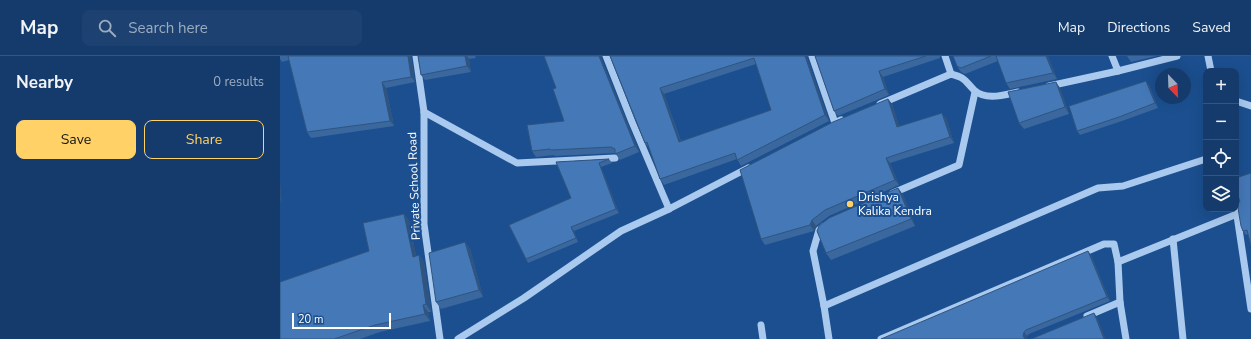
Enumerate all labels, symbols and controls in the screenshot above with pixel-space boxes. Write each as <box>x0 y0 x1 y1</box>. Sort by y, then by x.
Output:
search box <box>82 10 362 46</box>
text: Map <box>20 15 58 41</box>
icon: search <box>96 17 118 39</box>
text: Search here <box>128 18 208 38</box>
text: Map <box>1058 18 1085 37</box>
text: Directions <box>1107 18 1170 37</box>
text: Saved <box>1192 18 1231 37</box>
north arrow <box>1155 68 1191 104</box>
map controls <box>1203 68 1239 212</box>
button: + <box>1203 68 1239 104</box>
text: Nearby <box>16 71 73 94</box>
text: 0 results <box>213 73 264 91</box>
button: − <box>1203 104 1239 140</box>
button: Save <box>16 120 136 159</box>
button: Share <box>144 120 264 159</box>
street label: Private School Road <box>404 132 424 240</box>
button: locate <box>1203 140 1239 176</box>
button: layers <box>1203 176 1239 212</box>
place label: Drishya Kalika Kendra <box>858 189 932 219</box>
marker: Drishya Kalika Kendra <box>845 199 855 209</box>
scale bar <box>292 311 391 330</box>
text: 20 m <box>298 312 323 327</box>

